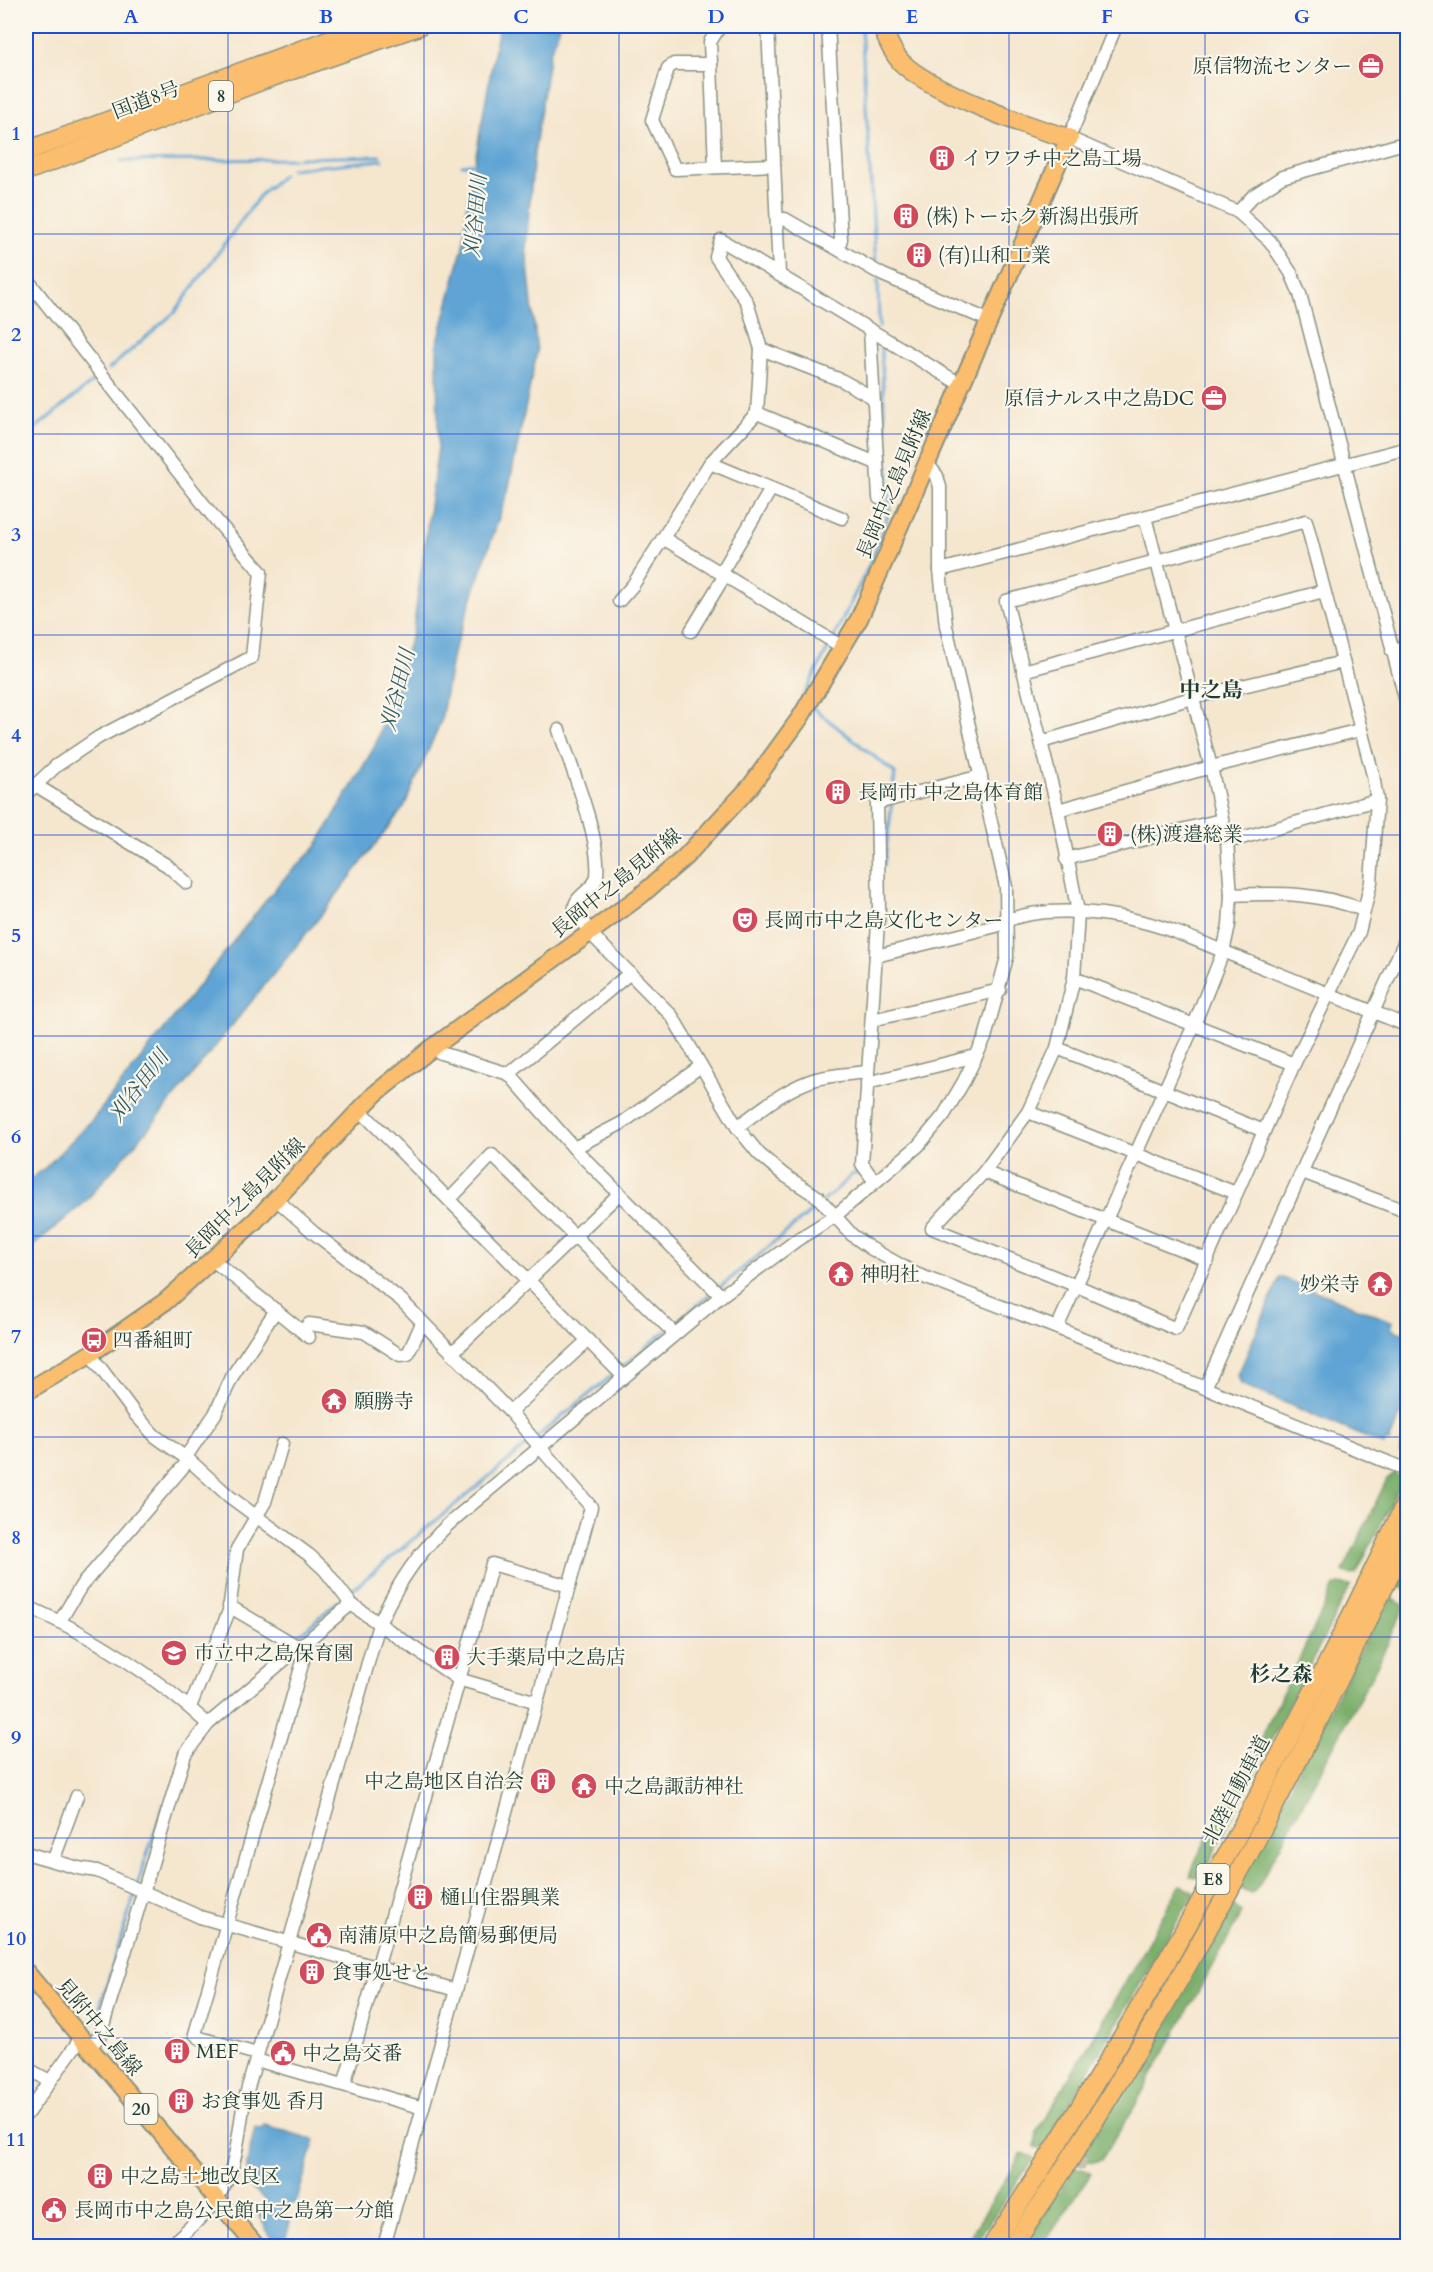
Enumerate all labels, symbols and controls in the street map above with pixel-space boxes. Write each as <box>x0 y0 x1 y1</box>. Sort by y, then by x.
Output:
text: A <box>123 3 139 30</box>
text: B <box>319 3 333 30</box>
text: C <box>513 3 529 30</box>
text: D <box>707 3 725 30</box>
text: E <box>906 3 918 30</box>
text: F <box>1101 3 1113 30</box>
text: G <box>1294 3 1310 30</box>
office icon: 原信物流センター <box>1356 51 1386 81</box>
place label: 原信物流センター <box>1193 53 1352 80</box>
street label: 国道8号 <box>108 75 184 125</box>
road number: 8 <box>209 81 233 111</box>
text: 1 <box>11 120 21 147</box>
building icon: イワフチ中之島工場 <box>927 143 957 173</box>
place label: イワフチ中之島工場 <box>962 145 1142 172</box>
water label: 刈谷田川 <box>458 171 494 259</box>
building icon: (株)トーホク新潟出張所 <box>891 201 921 231</box>
place label: (株)トーホク新潟出張所 <box>926 203 1139 230</box>
building icon: (有)山和工業 <box>904 240 934 270</box>
place label: (有)山和工業 <box>938 242 1051 269</box>
text: 2 <box>11 321 21 348</box>
office icon: 原信ナルス中之島DC <box>1199 383 1229 413</box>
place label: 原信ナルス中之島DC <box>1004 385 1194 412</box>
street label: 長岡中之島見附線 <box>850 405 938 563</box>
text: 3 <box>11 521 21 548</box>
water label: 刈谷田川 <box>374 644 423 734</box>
district label: 中之島 <box>1180 676 1243 705</box>
text: 4 <box>11 722 21 749</box>
building icon: 長岡市 中之島体育館 <box>823 777 853 807</box>
place label: 長岡市 中之島体育館 <box>858 779 1043 806</box>
building icon: (株)渡邉総業 <box>1095 819 1125 849</box>
place label: (株)渡邉総業 <box>1130 821 1243 848</box>
street label: 長岡中之島見附線 <box>545 822 687 944</box>
theatre icon: 長岡市中之島文化センター <box>730 905 760 935</box>
place label: 長岡市中之島文化センター <box>764 907 1003 934</box>
text: 5 <box>11 922 21 949</box>
water label: 刈谷田川 <box>102 1042 177 1128</box>
text: 6 <box>11 1123 21 1150</box>
street label: 長岡中之島見附線 <box>179 1132 311 1264</box>
temple icon: 神明社 <box>826 1259 856 1289</box>
place label: 神明社 <box>860 1261 920 1288</box>
temple icon: 妙栄寺 <box>1365 1269 1395 1299</box>
place label: 妙栄寺 <box>1300 1271 1360 1298</box>
text: 7 <box>11 1323 21 1350</box>
bus stop icon: 四番組町 <box>79 1325 109 1355</box>
place label: 四番組町 <box>113 1327 193 1354</box>
temple icon: 願勝寺 <box>319 1386 349 1416</box>
place label: 願勝寺 <box>354 1388 414 1415</box>
text: 8 <box>11 1524 21 1551</box>
school or university icon: 市立中之島保育園 <box>159 1638 189 1668</box>
place label: 市立中之島保育園 <box>194 1640 354 1667</box>
building icon: 大手薬局中之島店 <box>432 1642 462 1672</box>
place label: 大手薬局中之島店 <box>466 1644 626 1671</box>
district label: 杉之森 <box>1250 1660 1313 1689</box>
text: 9 <box>11 1724 21 1751</box>
street label: 北陸自動車道 <box>1196 1731 1276 1849</box>
building icon: 中之島地区自治会 <box>528 1766 558 1796</box>
place label: 中之島地区自治会 <box>364 1768 524 1795</box>
temple icon: 中之島諏訪神社 <box>569 1771 599 1801</box>
place label: 中之島諏訪神社 <box>604 1773 744 1800</box>
road number: E8 <box>1196 1864 1230 1894</box>
building icon: 樋山住器興業 <box>405 1882 435 1912</box>
place label: 樋山住器興業 <box>440 1884 560 1911</box>
public building icon: 南蒲原中之島簡易郵便局 <box>304 1920 334 1950</box>
place label: 南蒲原中之島簡易郵便局 <box>338 1922 558 1949</box>
text: 10 <box>6 1925 26 1952</box>
building icon: 食事処せと <box>297 1957 327 1987</box>
place label: 食事処せと <box>332 1959 432 1986</box>
street label: 見附中之島線 <box>50 1972 148 2082</box>
building icon: MEF <box>162 2036 192 2066</box>
place label: MEF <box>196 2038 239 2065</box>
public building icon: 中之島交番 <box>268 2038 298 2068</box>
place label: 中之島交番 <box>302 2040 402 2067</box>
building icon: お食事処 香月 <box>166 2086 196 2116</box>
place label: お食事処 香月 <box>201 2088 326 2115</box>
road number: 20 <box>124 2094 158 2124</box>
text: 11 <box>6 2126 26 2153</box>
building icon: 中之島土地改良区 <box>85 2161 115 2191</box>
place label: 中之島土地改良区 <box>120 2163 280 2190</box>
public building icon: 長岡市中之島公民館中之島第一分館 <box>39 2195 69 2225</box>
place label: 長岡市中之島公民館中之島第一分館 <box>74 2197 394 2224</box>

